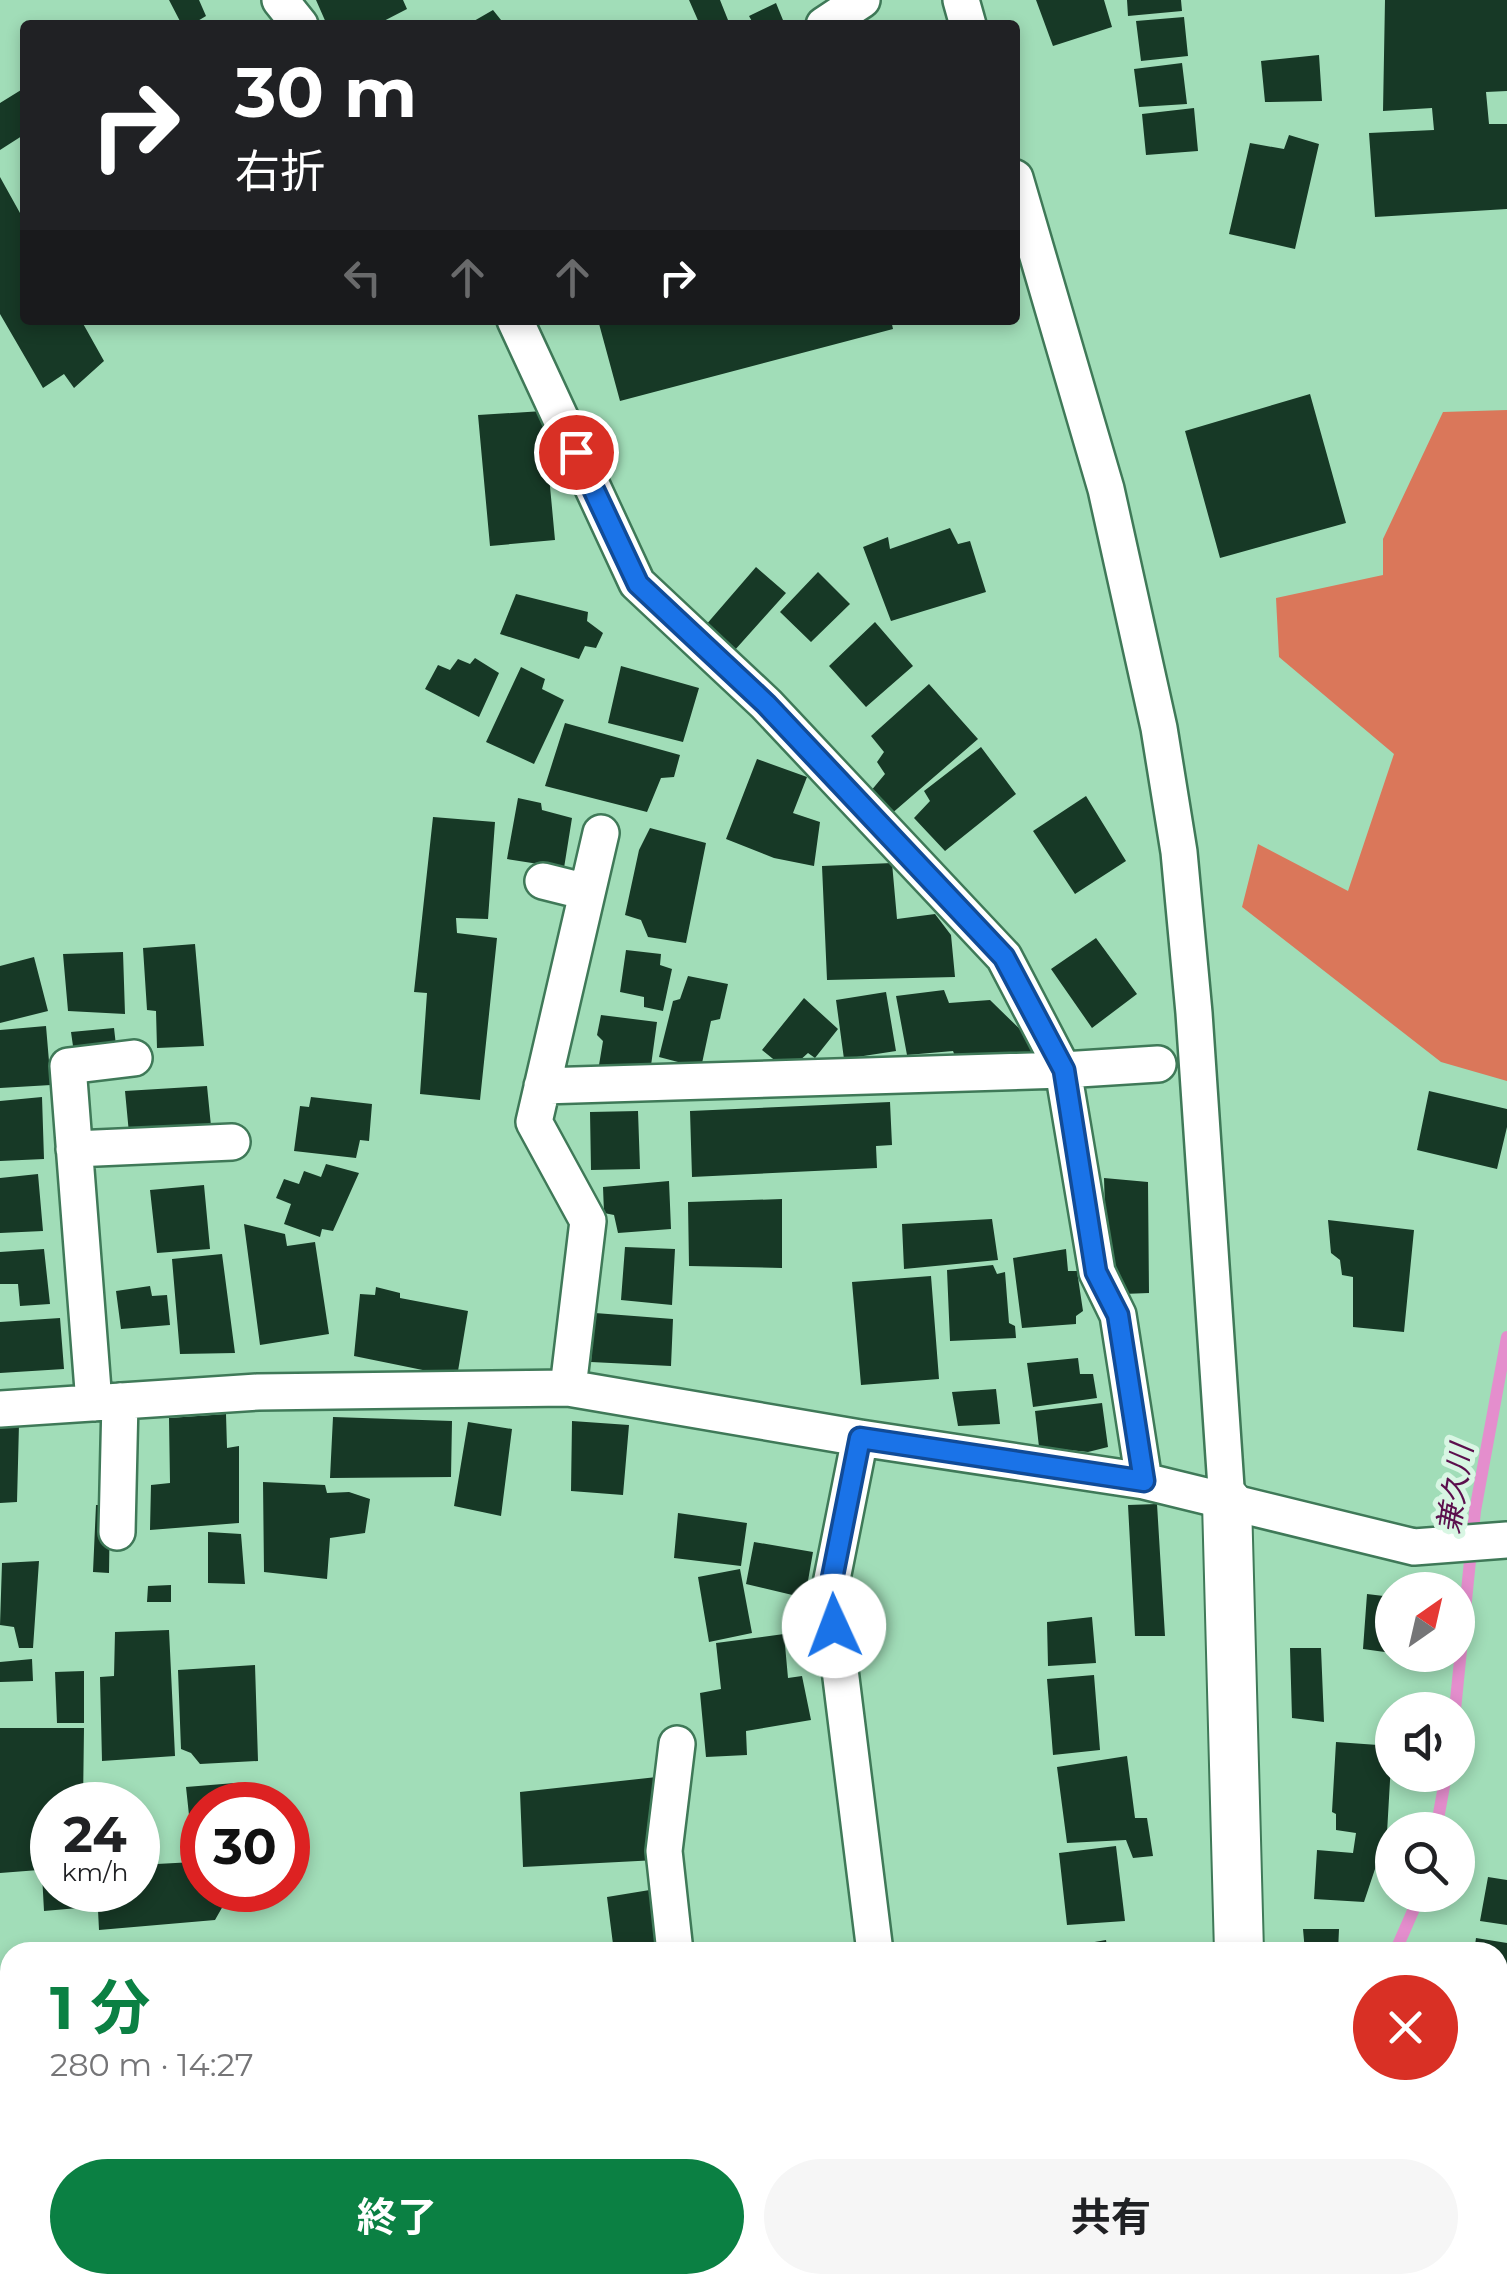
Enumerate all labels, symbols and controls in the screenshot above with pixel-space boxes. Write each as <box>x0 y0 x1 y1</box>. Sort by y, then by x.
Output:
text: 30 m <box>235 49 417 135</box>
icon: right <box>70 60 200 190</box>
text: 右折 <box>235 143 325 198</box>
icon: left <box>335 250 390 305</box>
icon: ahead <box>440 250 495 305</box>
icon: ahead <box>545 250 600 305</box>
icon: right <box>650 250 705 305</box>
pin <box>534 410 619 495</box>
icon: arrive <box>549 425 604 480</box>
water label: 兼久川 <box>1430 1439 1481 1536</box>
north arrow <box>1375 1572 1475 1672</box>
map controls <box>1375 1572 1475 1912</box>
position arrow <box>782 1574 886 1678</box>
button: sound <box>1375 1692 1475 1792</box>
speed limit sign: 30 <box>180 1782 310 1912</box>
text: 24 <box>63 1804 127 1865</box>
button: search <box>1375 1812 1475 1912</box>
text: km/h <box>62 1857 128 1887</box>
text: 1 分 <box>50 1971 151 2044</box>
button: close <box>1353 1975 1458 2080</box>
text: 280 m · 14:27 <box>50 2045 254 2084</box>
button: 終了 <box>50 2159 744 2274</box>
button: 共有 <box>764 2159 1458 2274</box>

